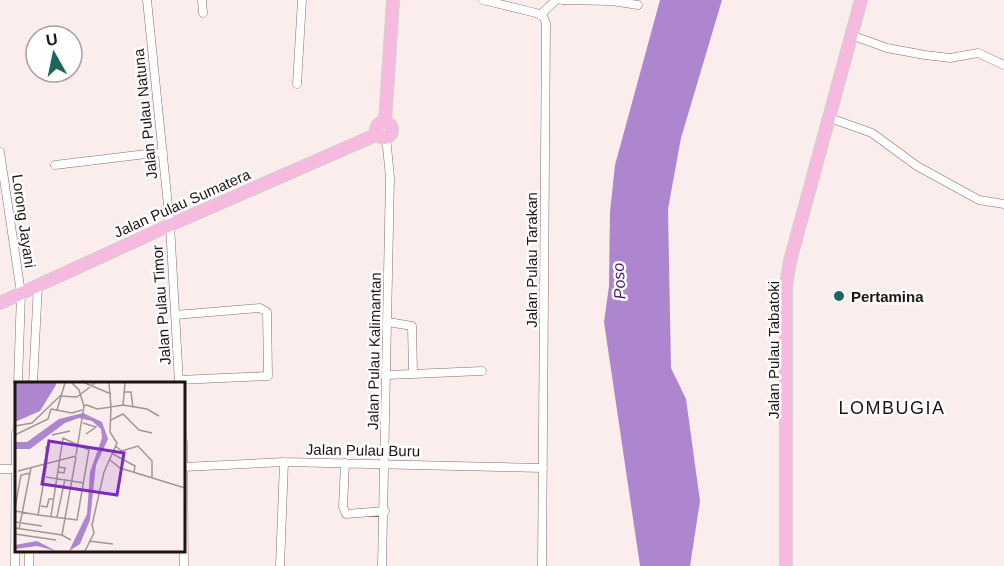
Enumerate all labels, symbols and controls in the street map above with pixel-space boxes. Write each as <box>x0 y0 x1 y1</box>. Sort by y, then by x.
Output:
north arrow <box>24 24 84 84</box>
text: U <box>45 30 59 49</box>
street label: Jalan Pulau Natuna <box>130 47 160 180</box>
street label: Jalan Pulau Sumatera <box>111 165 253 241</box>
street label: Lorong Jayani <box>9 173 39 269</box>
street label: Jalan Pulau Tarakan <box>523 192 540 328</box>
street label: Jalan Pulau Timor <box>148 245 174 365</box>
water label: Poso <box>610 262 628 300</box>
street label: Jalan Pulau Kalimantan <box>364 272 384 430</box>
street label: Jalan Pulau Tabatoki <box>765 281 782 419</box>
place label: Pertamina <box>851 288 924 305</box>
marker: Pertamina <box>832 289 846 303</box>
inset map <box>15 382 184 551</box>
district label: LOMBUGIA <box>838 398 946 418</box>
street label: Jalan Pulau Buru <box>306 441 420 459</box>

